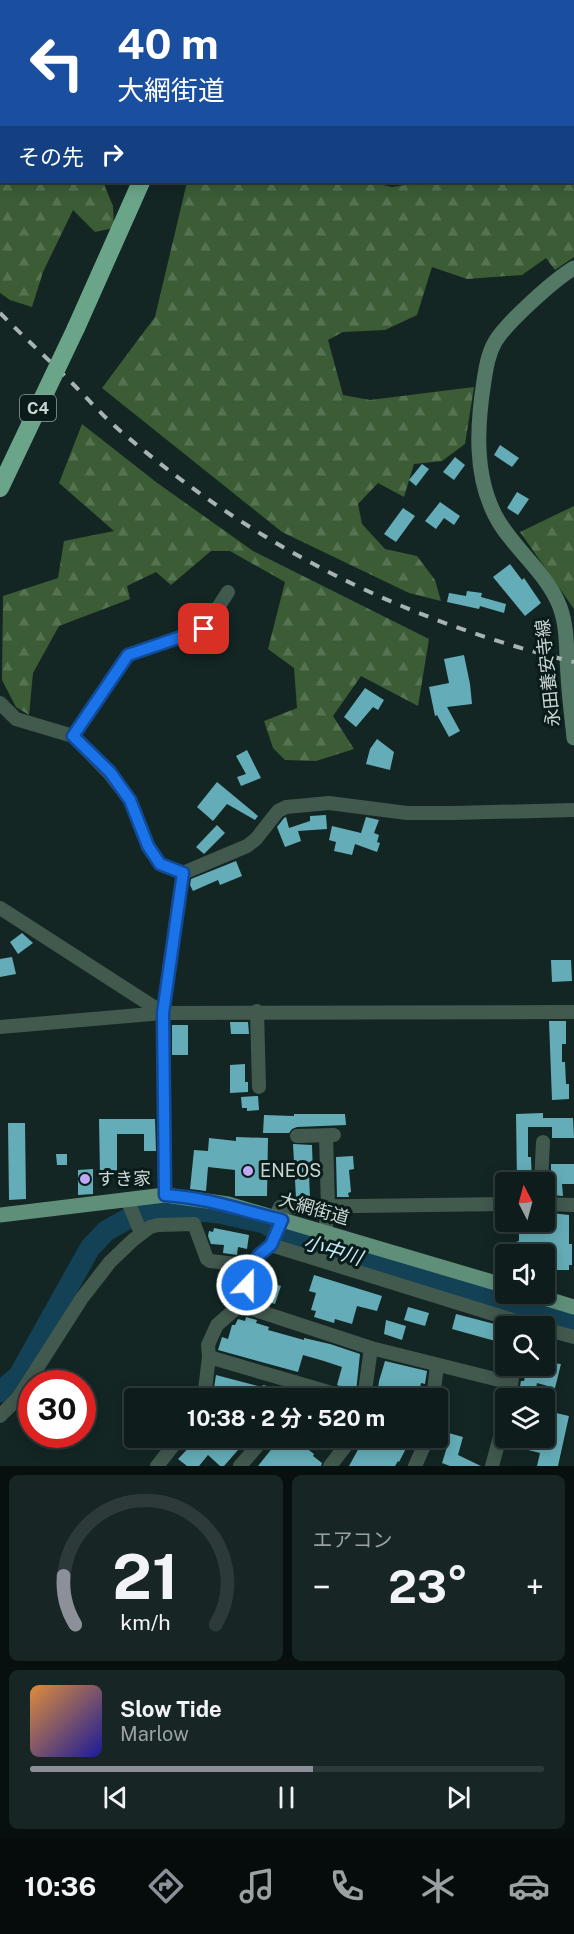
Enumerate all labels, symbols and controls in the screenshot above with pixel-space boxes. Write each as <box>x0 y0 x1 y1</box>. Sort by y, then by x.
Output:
text: 40 m <box>117 19 219 68</box>
icon: left <box>18 24 96 102</box>
text: 大網街道 <box>117 74 225 106</box>
icon: right <box>96 138 129 171</box>
text: その先 <box>18 144 84 170</box>
road number: C4 <box>20 395 56 421</box>
pin <box>178 603 229 654</box>
icon: arrive <box>187 612 220 645</box>
street label: 永田養安寺線 <box>531 618 564 728</box>
place label: ENEOS <box>260 1160 321 1181</box>
marker: ENEOS <box>241 1164 255 1178</box>
place label: すき家 <box>97 1168 151 1189</box>
marker: すき家 <box>78 1172 92 1186</box>
north arrow <box>495 1172 555 1232</box>
map controls <box>495 1172 555 1448</box>
street label: 大網街道 <box>277 1189 352 1229</box>
water label: 小中川 <box>301 1230 367 1271</box>
button: sound <box>495 1244 555 1304</box>
position arrow <box>215 1253 279 1317</box>
button: search <box>495 1316 555 1376</box>
speed limit sign: 30 <box>18 1370 96 1448</box>
button: layers <box>495 1388 555 1448</box>
text: 10:38 · 2 分 · 520 m <box>187 1405 385 1431</box>
text: エアコン <box>313 1528 393 1552</box>
text: 21 <box>113 1540 179 1613</box>
text: 23° <box>388 1560 468 1613</box>
text: − <box>313 1568 331 1606</box>
text: + <box>526 1568 544 1606</box>
text: km/h <box>121 1610 171 1635</box>
text: Slow Tide <box>120 1696 222 1722</box>
text: Marlow <box>120 1722 189 1746</box>
icon: previous <box>99 1781 132 1814</box>
icon: pause <box>270 1781 303 1814</box>
icon: next <box>442 1781 475 1814</box>
icon: directions <box>145 1865 187 1907</box>
icon: music <box>236 1865 278 1907</box>
icon: phone <box>326 1865 368 1907</box>
icon: climate <box>417 1865 459 1907</box>
icon: car <box>508 1865 550 1907</box>
text: 10:36 <box>24 1870 96 1902</box>

